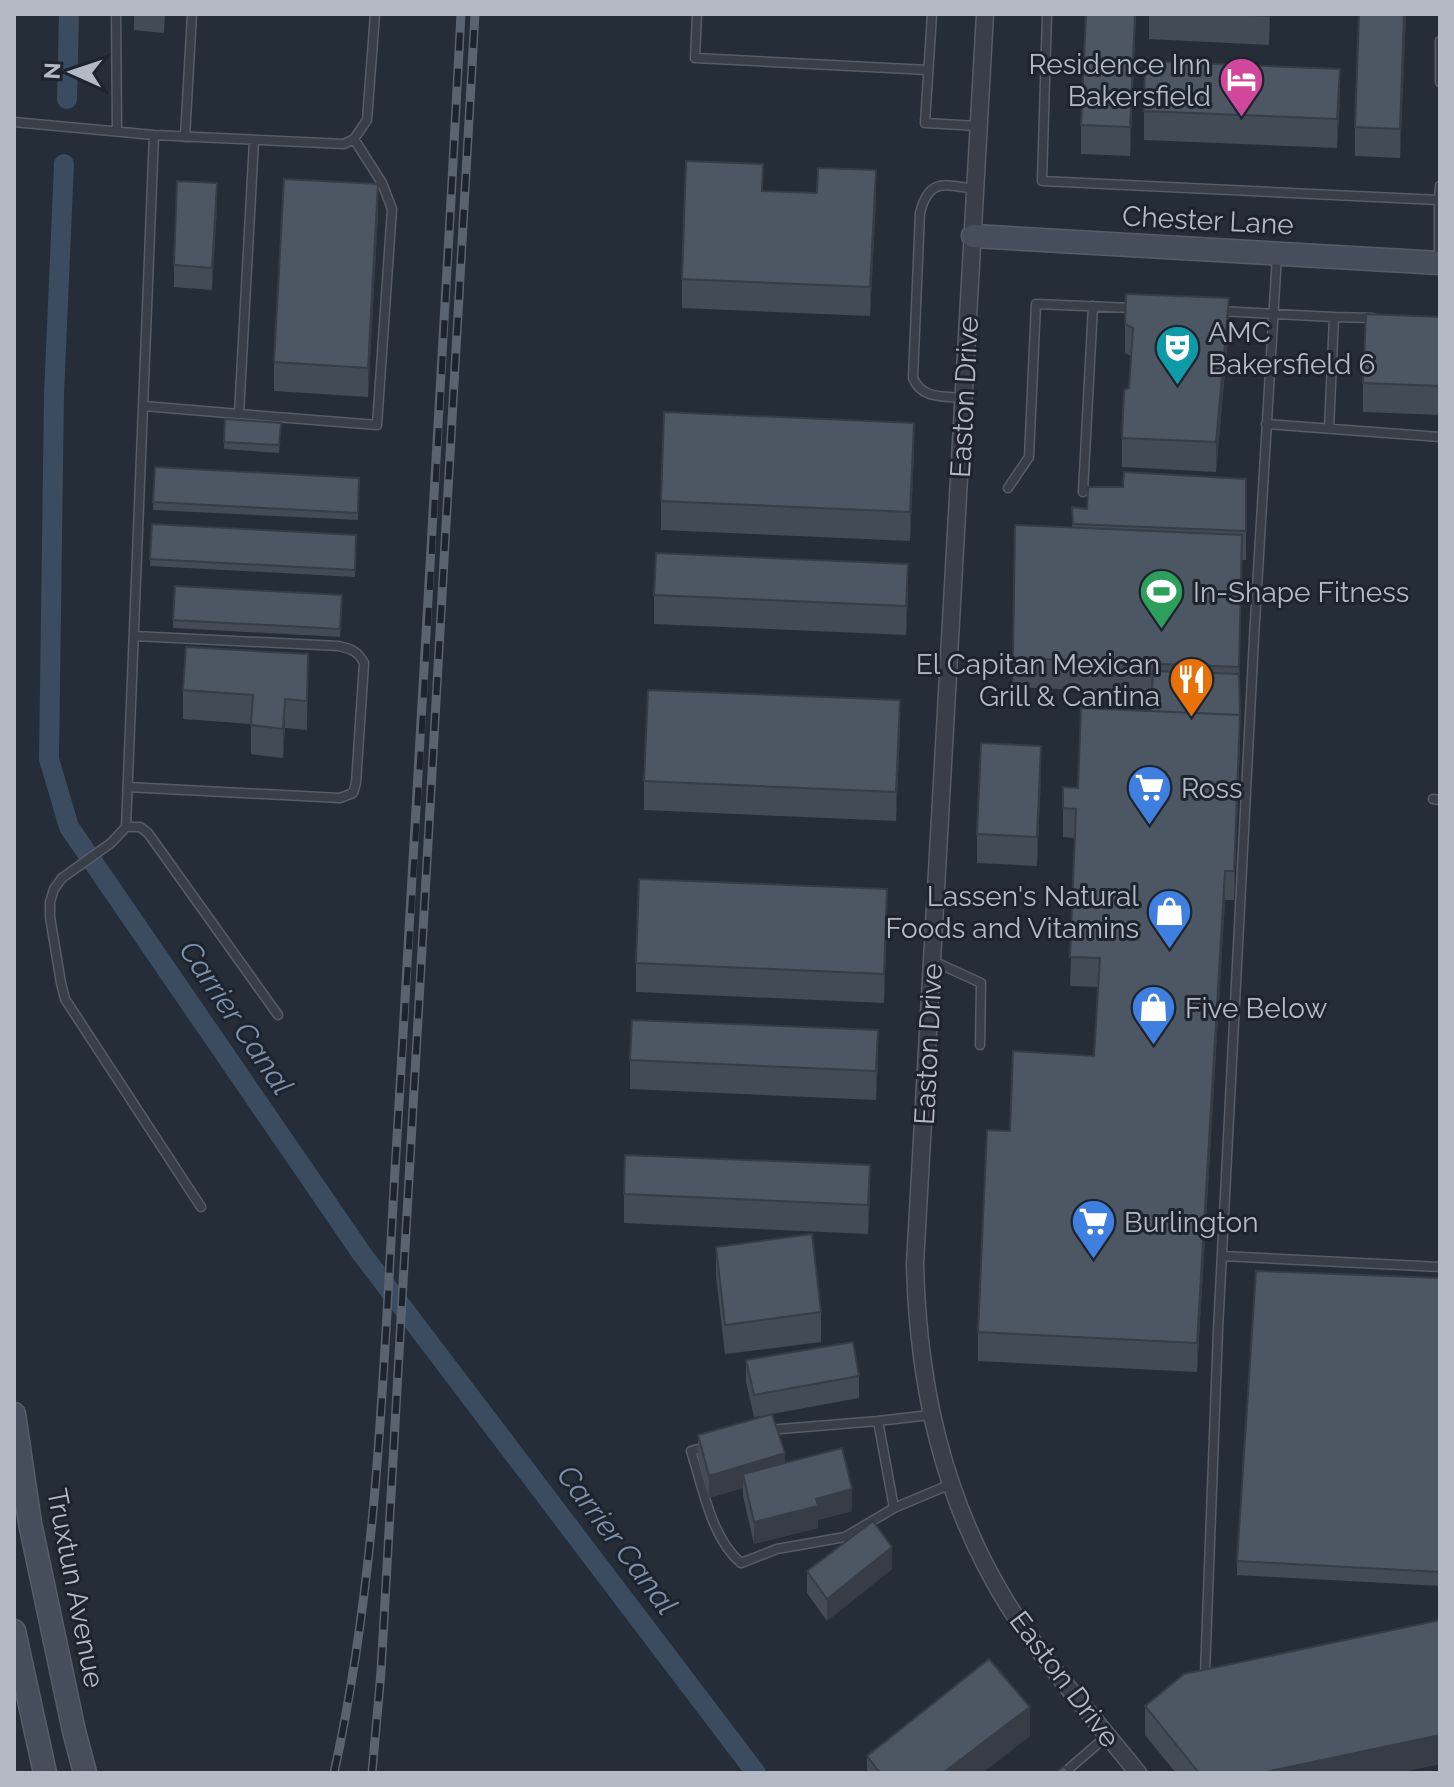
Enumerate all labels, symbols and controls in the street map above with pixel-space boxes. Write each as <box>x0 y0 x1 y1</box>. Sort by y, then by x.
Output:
north arrow <box>32 32 112 112</box>
place label: Residence Inn Bakersfield <box>1029 48 1211 113</box>
hotel icon: Residence Inn Bakersfield <box>1218 56 1266 119</box>
text: N <box>39 62 65 80</box>
street label: Chester Lane <box>1121 200 1295 241</box>
street label: Easton Drive <box>944 315 985 479</box>
place label: AMC Bakersfield 6 <box>1208 316 1375 381</box>
theatre icon: AMC Bakersfield 6 <box>1153 324 1201 387</box>
sports icon: In-Shape Fitness <box>1138 568 1186 631</box>
place label: In-Shape Fitness <box>1193 576 1409 609</box>
place label: El Capitan Mexican Grill & Cantina <box>916 648 1160 713</box>
restaurant icon: El Capitan Mexican Grill & Cantina <box>1167 656 1215 719</box>
supermarket icon: Ross <box>1126 764 1174 827</box>
place label: Ross <box>1181 772 1243 805</box>
place label: Lassen's Natural Foods and Vitamins <box>885 880 1139 945</box>
shop icon: Lassen's Natural Foods and Vitamins <box>1146 888 1194 951</box>
water label: Carrier Canal <box>172 934 301 1101</box>
street label: Easton Drive <box>908 962 949 1126</box>
shop icon: Five Below <box>1130 984 1178 1047</box>
place label: Five Below <box>1185 992 1327 1025</box>
supermarket icon: Burlington <box>1069 1198 1117 1261</box>
place label: Burlington <box>1124 1206 1259 1239</box>
water label: Carrier Canal <box>550 1458 685 1621</box>
street label: Truxtun Avenue <box>40 1486 111 1690</box>
street label: Easton Drive <box>1003 1605 1126 1754</box>

